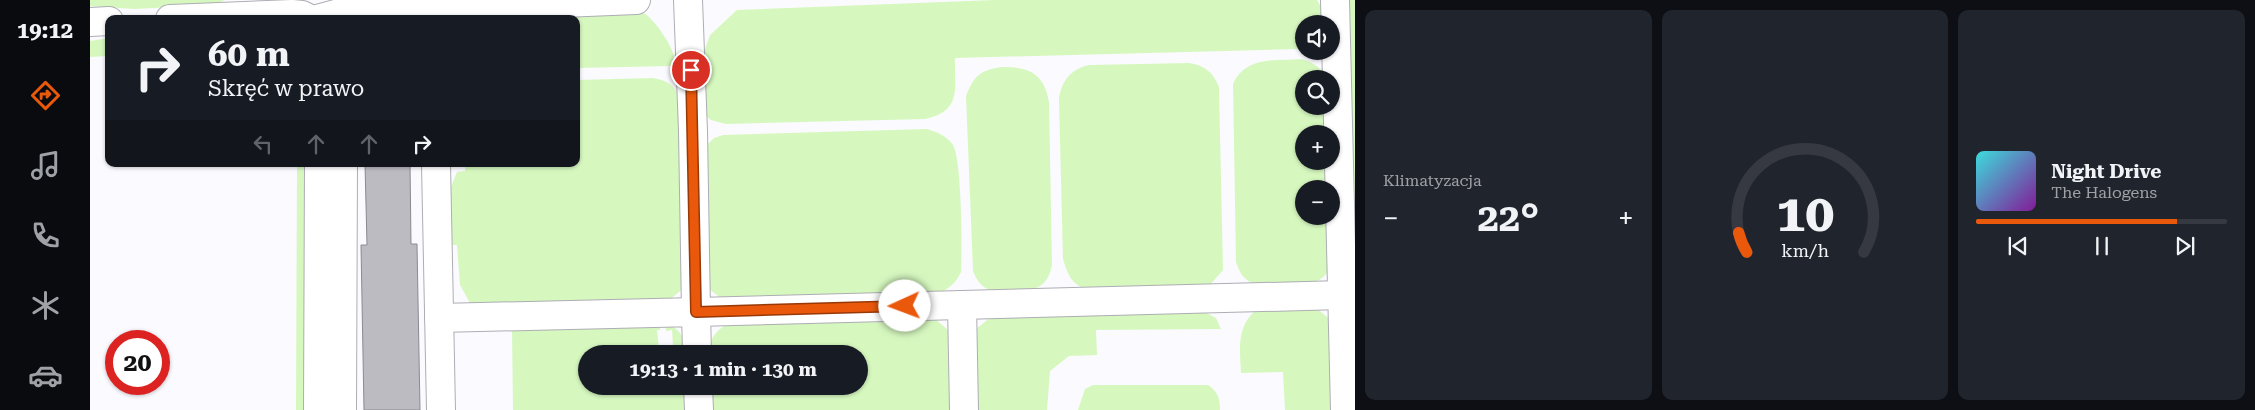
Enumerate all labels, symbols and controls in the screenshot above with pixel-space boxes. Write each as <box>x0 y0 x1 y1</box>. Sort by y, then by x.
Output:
map controls <box>1295 15 1340 225</box>
button: sound <box>1295 15 1340 60</box>
text: 19:12 <box>17 18 73 43</box>
text: 60 m <box>208 34 290 75</box>
icon: right <box>125 35 190 100</box>
pin <box>670 49 712 91</box>
icon: arrive <box>677 56 705 84</box>
button: search <box>1295 70 1340 115</box>
text: Skręć w prawo <box>208 76 364 101</box>
icon: directions <box>28 78 63 113</box>
button: + <box>1295 125 1340 170</box>
icon: left <box>249 130 277 158</box>
icon: ahead <box>302 130 330 158</box>
icon: ahead <box>355 130 383 158</box>
icon: right <box>408 130 436 158</box>
icon: music <box>28 148 63 183</box>
text: Night Drive <box>2051 160 2162 183</box>
text: Klimatyzacja <box>1383 171 1482 190</box>
button: − <box>1295 180 1340 225</box>
text: 10 <box>1776 183 1834 244</box>
text: The Halogens <box>2051 183 2157 202</box>
text: 22° <box>1478 196 1539 240</box>
text: − <box>1383 202 1399 235</box>
text: + <box>1618 202 1634 235</box>
icon: phone <box>28 218 63 253</box>
icon: previous <box>2004 232 2032 260</box>
icon: pause <box>2088 232 2116 260</box>
icon: next <box>2171 232 2199 260</box>
text: km/h <box>1781 240 1829 261</box>
position arrow <box>878 279 930 331</box>
icon: climate <box>28 288 63 323</box>
speed limit sign: 20 <box>105 330 170 395</box>
icon: car <box>28 358 63 393</box>
text: 19:13 · 1 min · 130 m <box>629 358 817 381</box>

